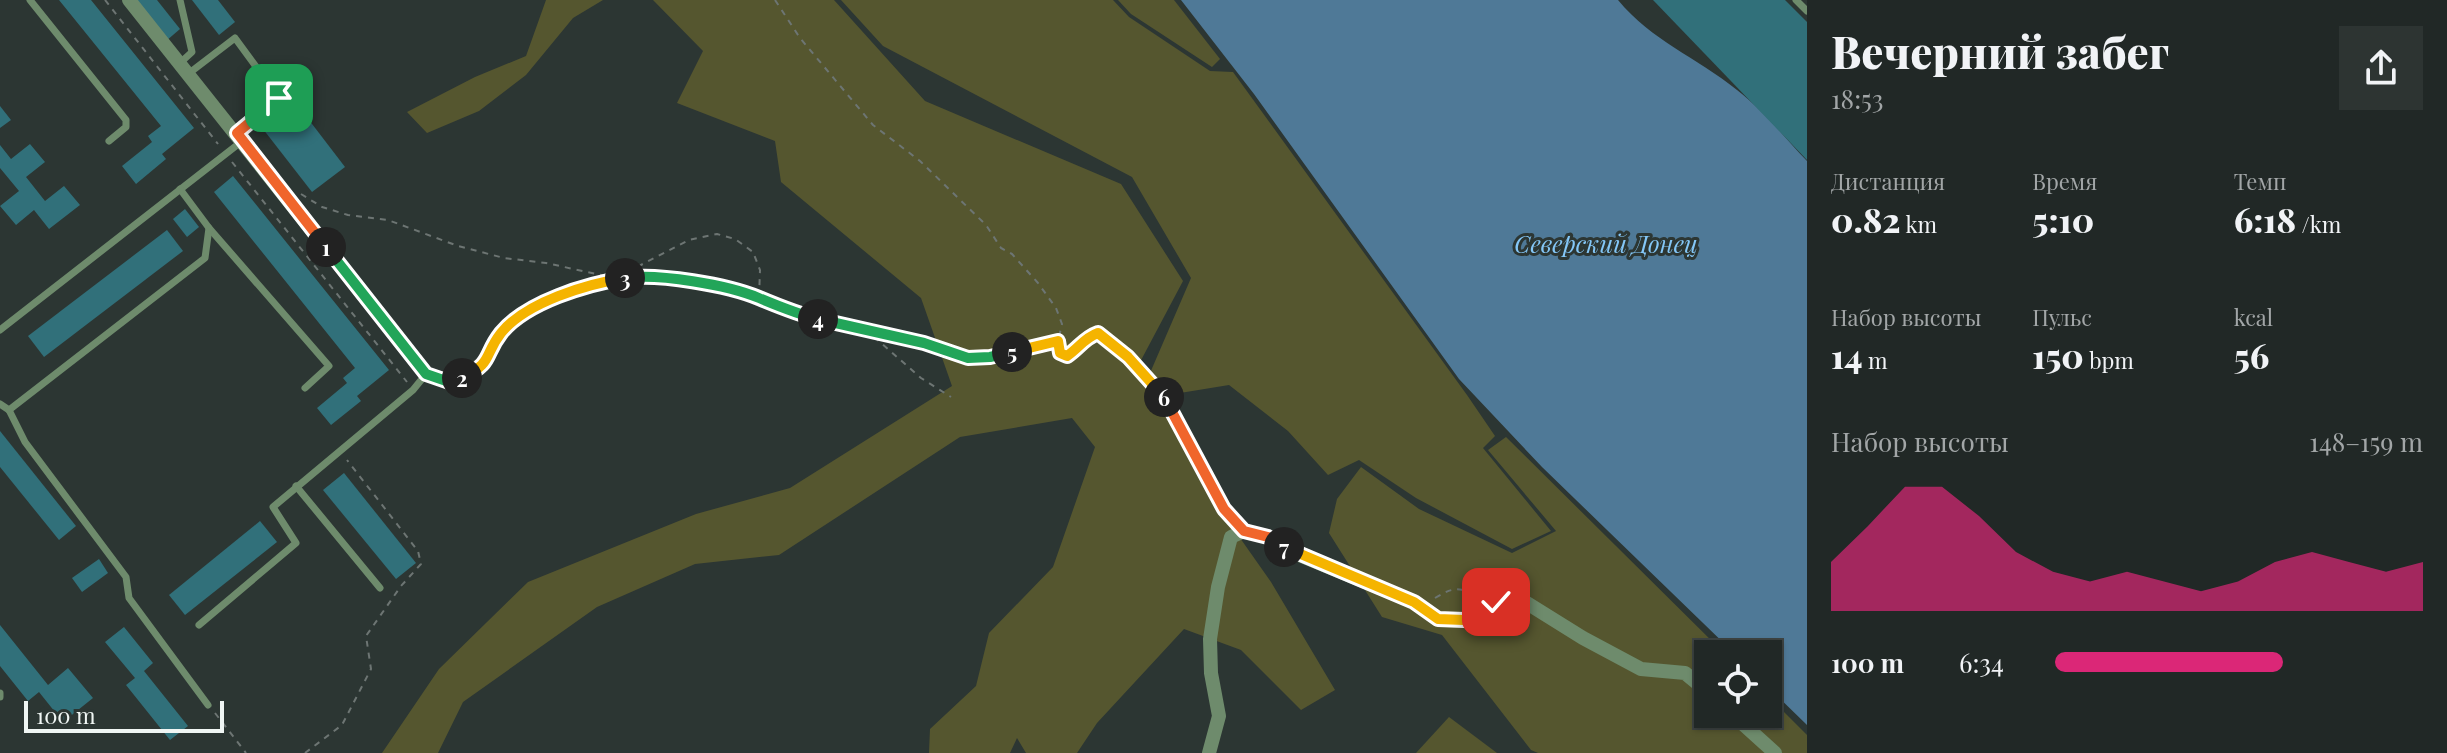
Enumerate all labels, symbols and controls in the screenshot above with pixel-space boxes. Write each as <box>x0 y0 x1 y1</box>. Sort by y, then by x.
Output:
text: Вечерний забег <box>1831 21 2169 80</box>
button: share <box>2339 26 2423 110</box>
pin <box>245 64 313 132</box>
icon: arrive <box>257 76 301 120</box>
text: 18:53 <box>1831 81 1884 116</box>
text: Дистанция <box>1831 166 1945 196</box>
text: Время <box>2032 166 2097 196</box>
text: Темп <box>2234 166 2287 196</box>
text: 0.82 <box>1831 196 1901 242</box>
text: 5:10 <box>2032 196 2094 242</box>
text: 6:18 <box>2234 196 2296 242</box>
text: km <box>1901 209 1937 239</box>
text: /km <box>2296 209 2341 239</box>
pin: 1 <box>306 227 346 267</box>
water label: Северский Донец <box>1514 227 1698 259</box>
text: 1 <box>322 232 330 262</box>
pin: 3 <box>605 258 645 298</box>
text: 3 <box>620 263 630 293</box>
pin: 4 <box>798 299 838 339</box>
text: Набор высоты <box>1831 302 1981 332</box>
text: Пульс <box>2032 302 2092 332</box>
text: kcal <box>2234 302 2273 332</box>
text: 4 <box>812 304 824 334</box>
pin: 5 <box>992 332 1032 372</box>
text: 14 <box>1831 332 1863 378</box>
text: 150 <box>2032 332 2084 378</box>
text: 56 <box>2234 332 2269 378</box>
text: 5 <box>1007 337 1017 367</box>
text: m <box>1863 345 1888 375</box>
text: bpm <box>2084 345 2134 375</box>
pin: 2 <box>442 358 482 398</box>
text: 2 <box>456 363 468 393</box>
pin: 6 <box>1144 377 1184 417</box>
text: 6 <box>1158 382 1170 412</box>
text: Набор высоты <box>1831 424 2009 459</box>
text: 148–159 m <box>2309 424 2423 459</box>
pin: 7 <box>1264 527 1304 567</box>
text: 7 <box>1279 532 1289 562</box>
pin <box>1462 568 1530 636</box>
icon: check <box>1474 580 1518 624</box>
map controls <box>1694 640 1782 728</box>
button: locate <box>1694 640 1782 728</box>
text: 100 m <box>1831 645 1904 680</box>
text: 6:34 <box>1959 645 2004 680</box>
scale bar <box>24 697 224 733</box>
text: 100 m <box>36 700 96 730</box>

